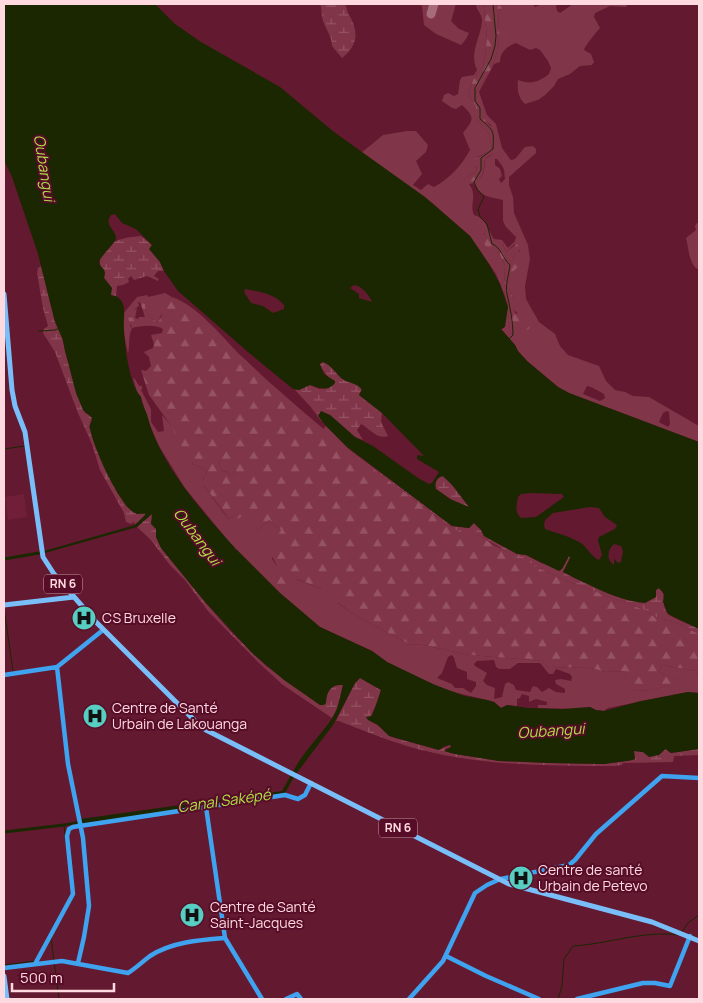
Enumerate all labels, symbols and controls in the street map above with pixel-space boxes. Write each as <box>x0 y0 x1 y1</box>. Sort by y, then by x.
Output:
water label: Oubangui <box>29 133 61 205</box>
water label: Oubangui <box>169 504 227 572</box>
road number: RN 6 <box>44 574 82 594</box>
hospital icon: CS Bruxelle <box>71 605 97 631</box>
place label: CS Bruxelle <box>102 608 176 627</box>
place label: Centre de Santé Urbain de Lakouanga <box>112 698 247 733</box>
hospital icon: Centre de Santé Urbain de Lakouanga <box>82 703 108 729</box>
water label: Oubangui <box>517 718 588 743</box>
water label: Canal Saképé <box>176 783 273 817</box>
road number: RN 6 <box>379 818 417 838</box>
place label: Centre de santé Urbain de Petevo <box>538 860 648 895</box>
hospital icon: Centre de santé Urbain de Petevo <box>508 865 534 891</box>
place label: Centre de Santé Saint-Jacques <box>210 897 316 932</box>
hospital icon: Centre de Santé Saint-Jacques <box>179 902 205 928</box>
scale bar <box>12 960 115 992</box>
text: 500 m <box>20 967 63 988</box>

